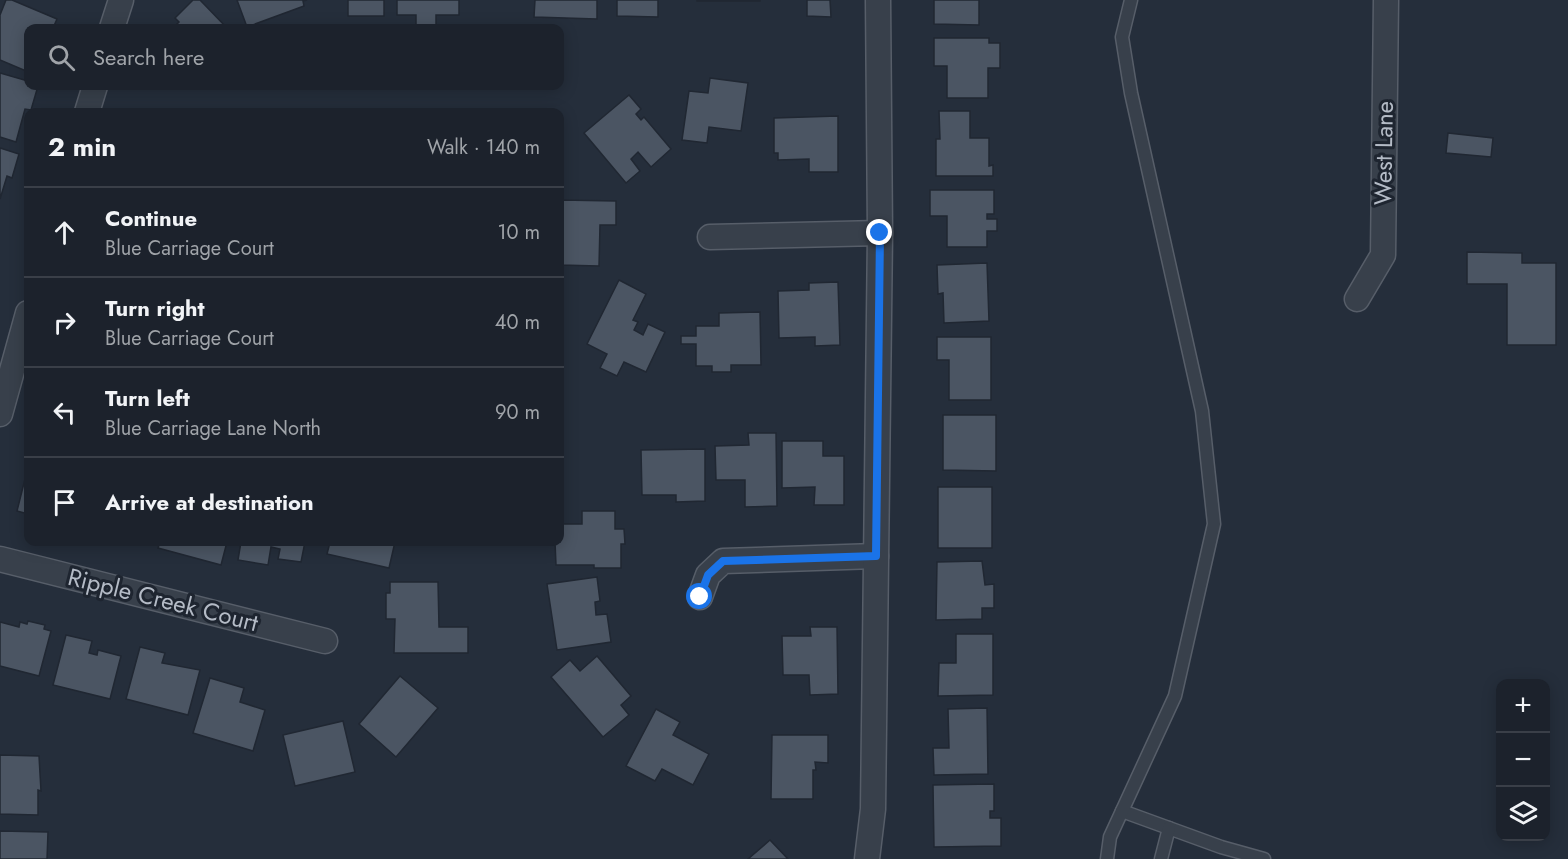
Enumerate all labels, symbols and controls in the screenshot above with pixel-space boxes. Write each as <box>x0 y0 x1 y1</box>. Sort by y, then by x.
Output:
search box <box>24 24 564 90</box>
icon: search <box>45 41 78 74</box>
text: Search here <box>93 41 204 73</box>
street label: West Lane <box>1365 101 1402 205</box>
text: 2 min <box>48 128 116 166</box>
text: Walk · 140 m <box>427 133 540 162</box>
text: Continue <box>105 202 197 234</box>
icon: ahead <box>48 216 81 249</box>
text: 10 m <box>497 218 540 247</box>
route end <box>866 219 892 245</box>
text: Blue Carriage Court <box>105 234 274 263</box>
text: Turn right <box>105 292 205 324</box>
icon: right <box>48 306 81 339</box>
text: 40 m <box>495 308 540 337</box>
text: Blue Carriage Court <box>105 324 274 353</box>
text: Turn left <box>105 382 190 414</box>
icon: left <box>48 396 81 429</box>
text: 90 m <box>495 398 540 427</box>
text: Blue Carriage Lane North <box>105 414 321 443</box>
icon: arrive <box>48 486 81 519</box>
text: Arrive at destination <box>105 486 314 518</box>
street label: Ripple Creek Court <box>64 559 262 640</box>
route start <box>686 583 712 609</box>
map controls <box>1496 679 1550 841</box>
button: + <box>1496 679 1550 733</box>
button: − <box>1496 733 1550 787</box>
button: layers <box>1496 787 1550 841</box>

